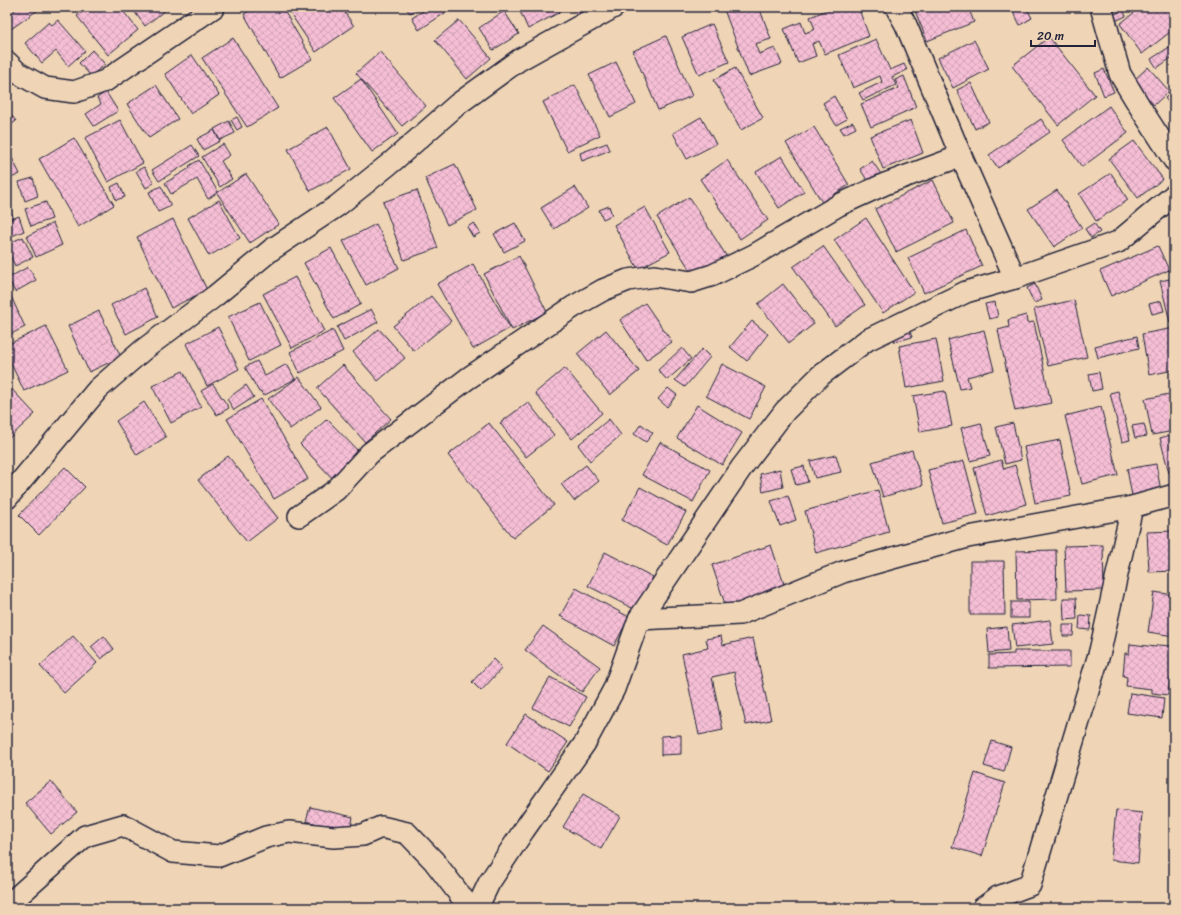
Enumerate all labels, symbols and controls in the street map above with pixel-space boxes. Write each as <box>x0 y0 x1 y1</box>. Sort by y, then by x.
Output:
scale bar <box>1031 22 1095 48</box>
text: 20 m <box>1037 25 1064 47</box>

